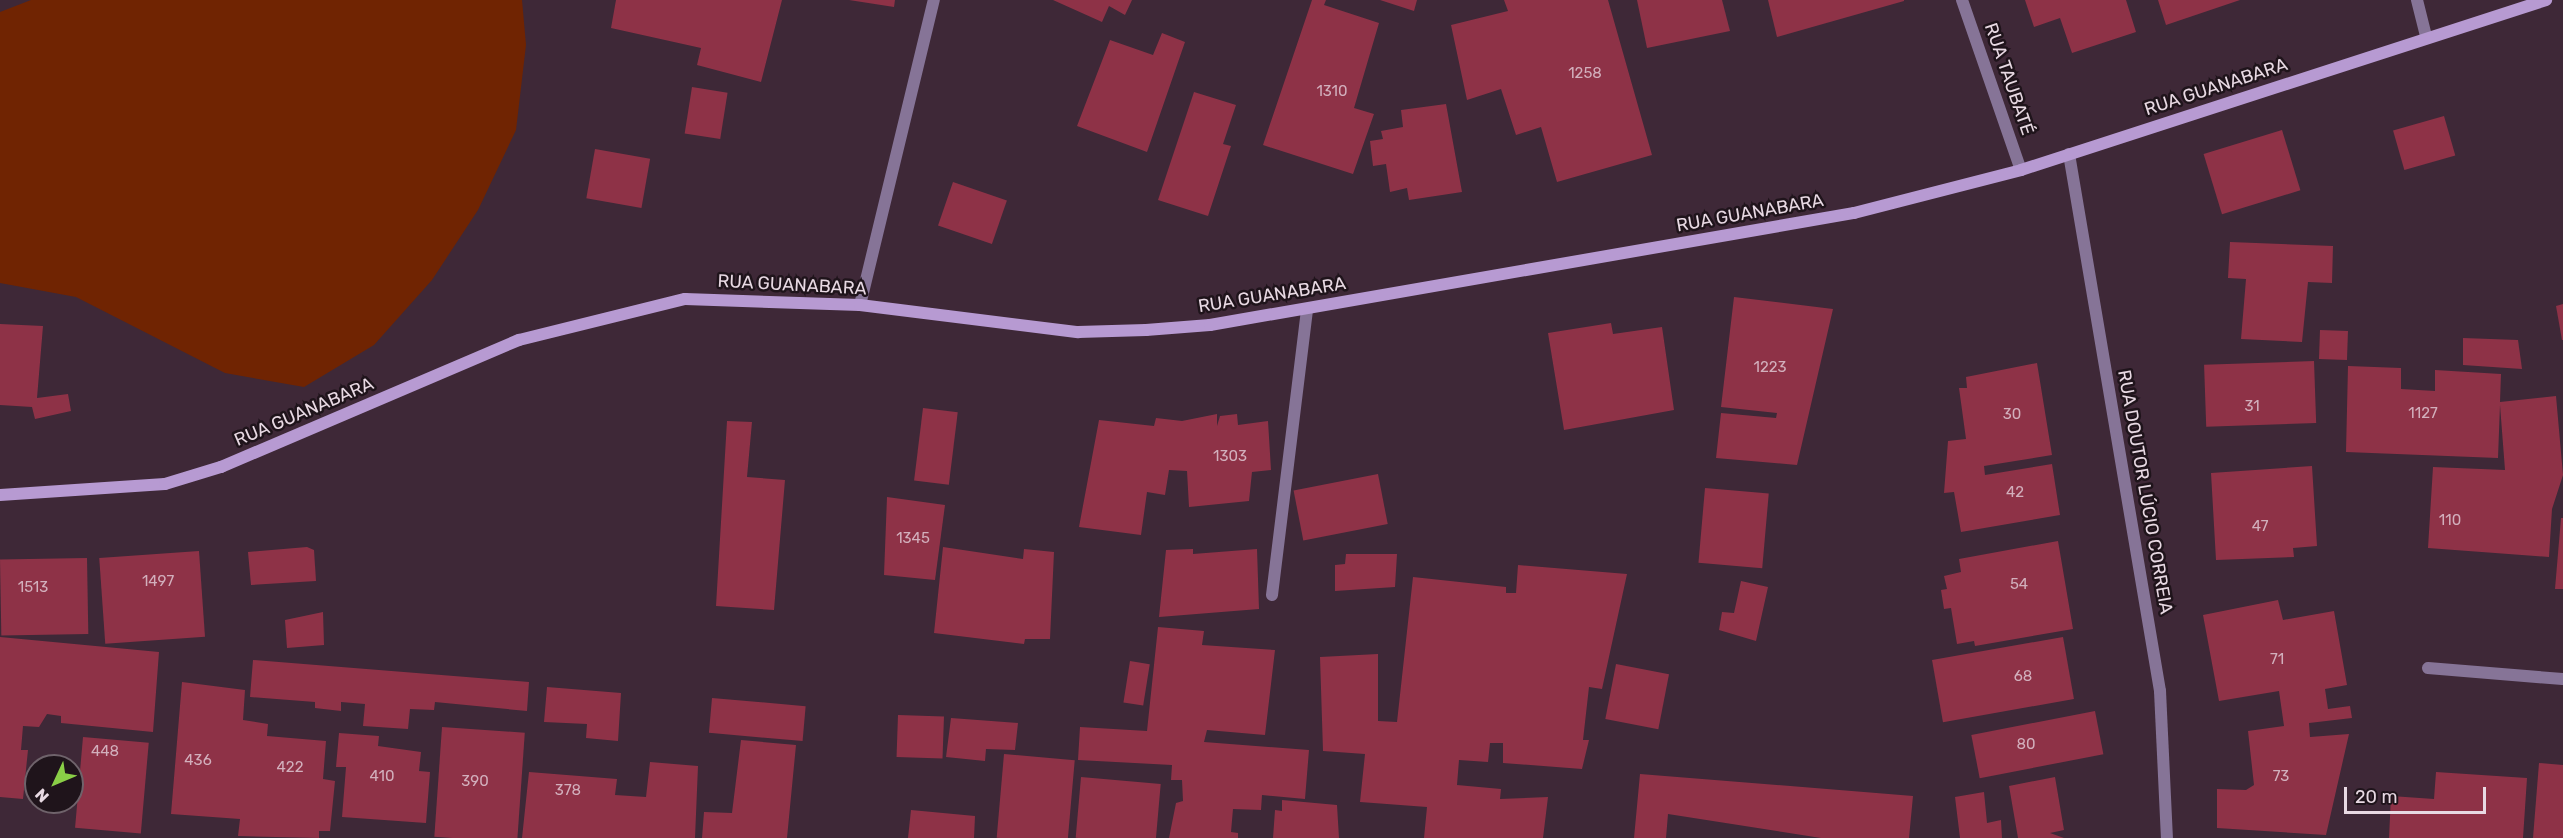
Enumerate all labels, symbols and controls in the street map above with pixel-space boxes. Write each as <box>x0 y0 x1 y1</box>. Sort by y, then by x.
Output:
street label: RUA TAUBATÉ <box>1980 20 2038 138</box>
street label: RUA GUANABARA <box>2141 54 2291 120</box>
house number: 1258 <box>1568 65 1602 83</box>
house number: 1310 <box>1316 83 1348 101</box>
street label: RUA GUANABARA <box>1674 189 1826 237</box>
street label: RUA GUANABARA <box>717 270 867 300</box>
street label: RUA GUANABARA <box>1196 273 1348 317</box>
house number: 1223 <box>1753 359 1787 377</box>
street label: RUA DOUTOR LÚCIO CORREIA <box>2113 368 2177 616</box>
street label: RUA GUANABARA <box>231 373 377 451</box>
house number: 31 <box>2244 398 2260 416</box>
house number: 1127 <box>2408 405 2438 423</box>
house number: 30 <box>2003 406 2021 424</box>
house number: 1303 <box>1213 448 1247 466</box>
house number: 42 <box>2006 484 2024 502</box>
house number: 110 <box>2439 512 2461 530</box>
house number: 47 <box>2252 518 2268 536</box>
house number: 1345 <box>896 530 930 548</box>
house number: 1497 <box>142 573 174 591</box>
house number: 54 <box>2010 576 2028 594</box>
house number: 1513 <box>18 579 48 597</box>
house number: 71 <box>2270 651 2284 669</box>
house number: 68 <box>2014 668 2032 686</box>
house number: 80 <box>2016 736 2036 754</box>
house number: 448 <box>91 743 119 761</box>
house number: 436 <box>184 752 212 770</box>
north arrow <box>24 754 84 814</box>
house number: 422 <box>277 759 303 777</box>
house number: 410 <box>370 768 394 786</box>
house number: 73 <box>2273 768 2289 786</box>
house number: 390 <box>461 773 489 791</box>
scale bar <box>2347 775 2490 813</box>
house number: 378 <box>555 782 581 800</box>
text: N <box>31 785 53 806</box>
text: 20 m <box>2355 786 2397 808</box>

